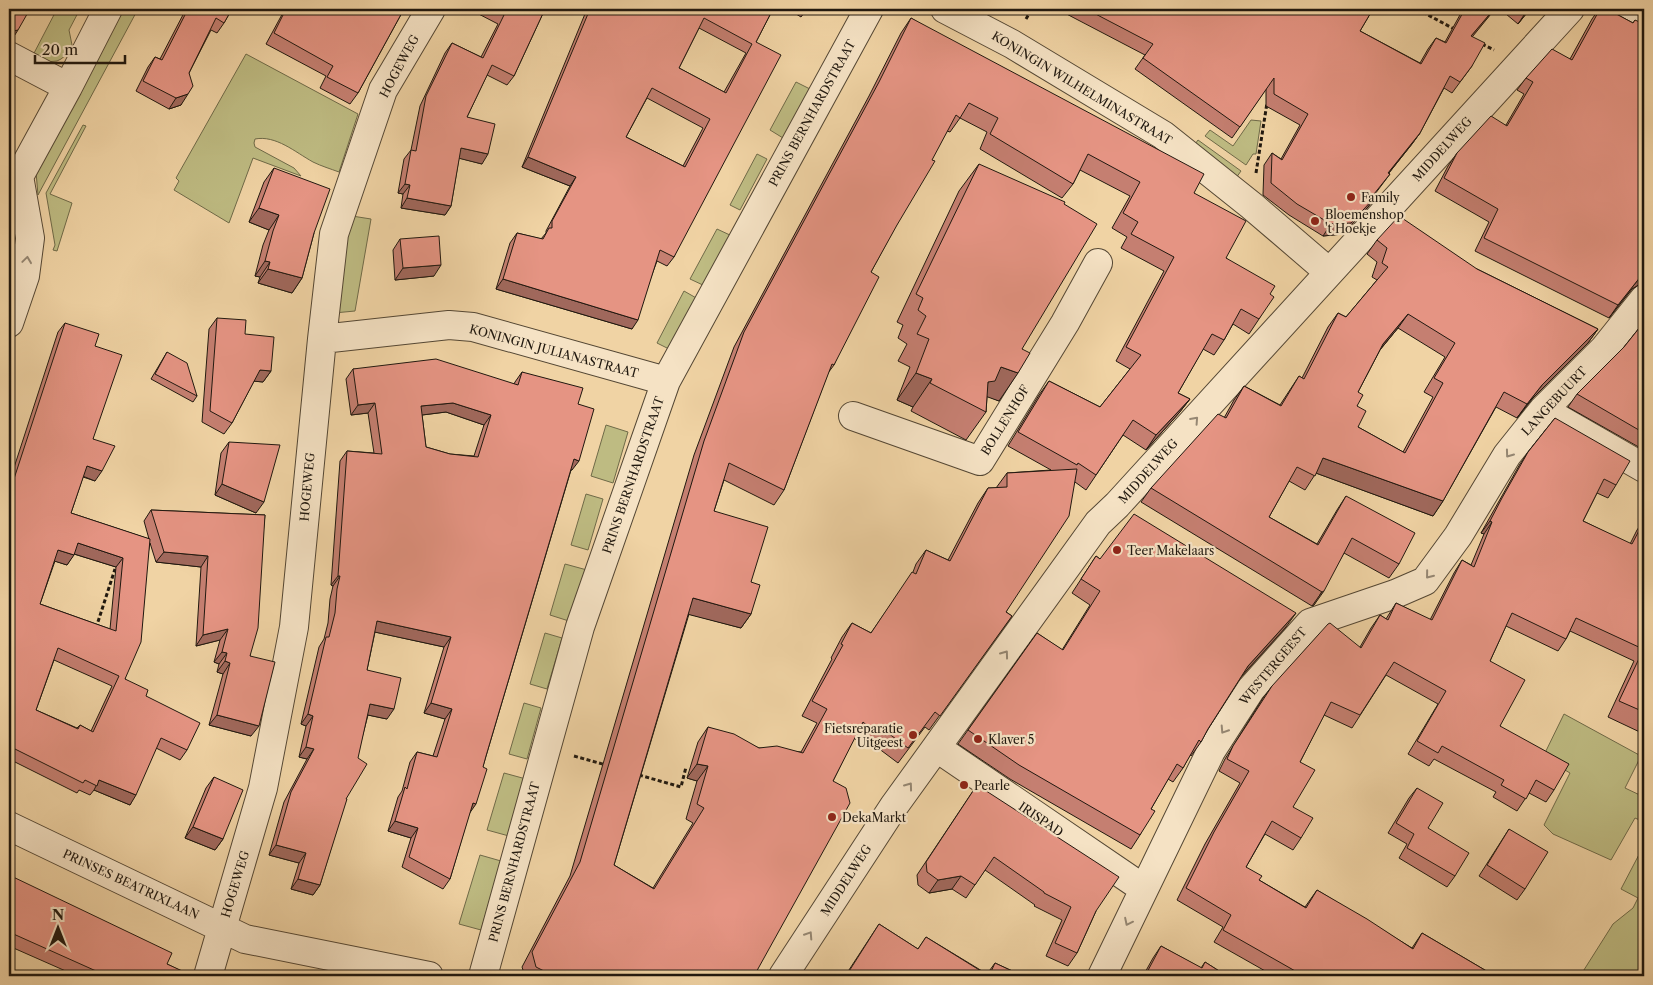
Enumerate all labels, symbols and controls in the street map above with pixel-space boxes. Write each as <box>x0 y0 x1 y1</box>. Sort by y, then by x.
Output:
street label: KONINGIN WILHELMINASTRAAT <box>989 28 1175 148</box>
scale bar <box>35 32 125 64</box>
street label: HOGEWEG <box>376 32 422 100</box>
street label: PRINS BERNHARDSTRAAT <box>765 37 859 189</box>
text: 20 m <box>42 40 78 59</box>
street label: MIDDELWEG <box>1409 113 1475 185</box>
place label: Family <box>1361 190 1400 205</box>
marker: Family <box>1345 191 1357 203</box>
place label: Bloemenshop 't Hoekje <box>1325 207 1404 236</box>
marker: Bloemenshop 't Hoekje <box>1309 215 1321 227</box>
one-way arrow <box>22 255 32 264</box>
street label: KONINGIN JULIANASTRAAT <box>468 321 640 381</box>
street label: LANGEBUURT <box>1518 363 1590 439</box>
street label: BOLLENHOF <box>977 382 1033 458</box>
street label: PRINS BERNHARDSTRAAT <box>599 394 667 556</box>
one-way arrow <box>1189 416 1198 425</box>
street label: MIDDELWEG <box>1115 435 1181 507</box>
one-way arrow <box>1506 448 1515 458</box>
street label: HOGEWEG <box>297 452 318 522</box>
place label: Teer Makelaars <box>1127 543 1214 558</box>
marker: Teer Makelaars <box>1111 544 1123 556</box>
one-way arrow <box>1426 570 1435 579</box>
street label: WESTERGEEST <box>1235 624 1310 709</box>
one-way arrow <box>999 651 1007 660</box>
place label: Fietsreparatie Uitgeest <box>824 721 904 750</box>
one-way arrow <box>1221 724 1230 734</box>
marker: Fietsreparatie Uitgeest <box>907 729 919 741</box>
place label: Klaver 5 <box>988 732 1034 747</box>
marker: Klaver 5 <box>972 733 984 745</box>
place label: Pearle <box>974 778 1010 793</box>
marker: Pearle <box>958 779 970 791</box>
street label: PRINS BERNHARDSTRAAT <box>485 780 543 944</box>
one-way arrow <box>903 782 912 792</box>
street label: IRISPAD <box>1016 799 1067 840</box>
place label: DekaMarkt <box>842 810 907 825</box>
marker: DekaMarkt <box>826 811 838 823</box>
street label: MIDDELWEG <box>817 841 875 919</box>
street label: PRINSES BEATRIXLAAN <box>60 846 202 922</box>
street label: HOGEWEG <box>218 848 252 919</box>
north arrow <box>32 902 82 952</box>
text: N <box>52 906 64 924</box>
one-way arrow <box>1124 917 1134 926</box>
one-way arrow <box>803 932 813 941</box>

